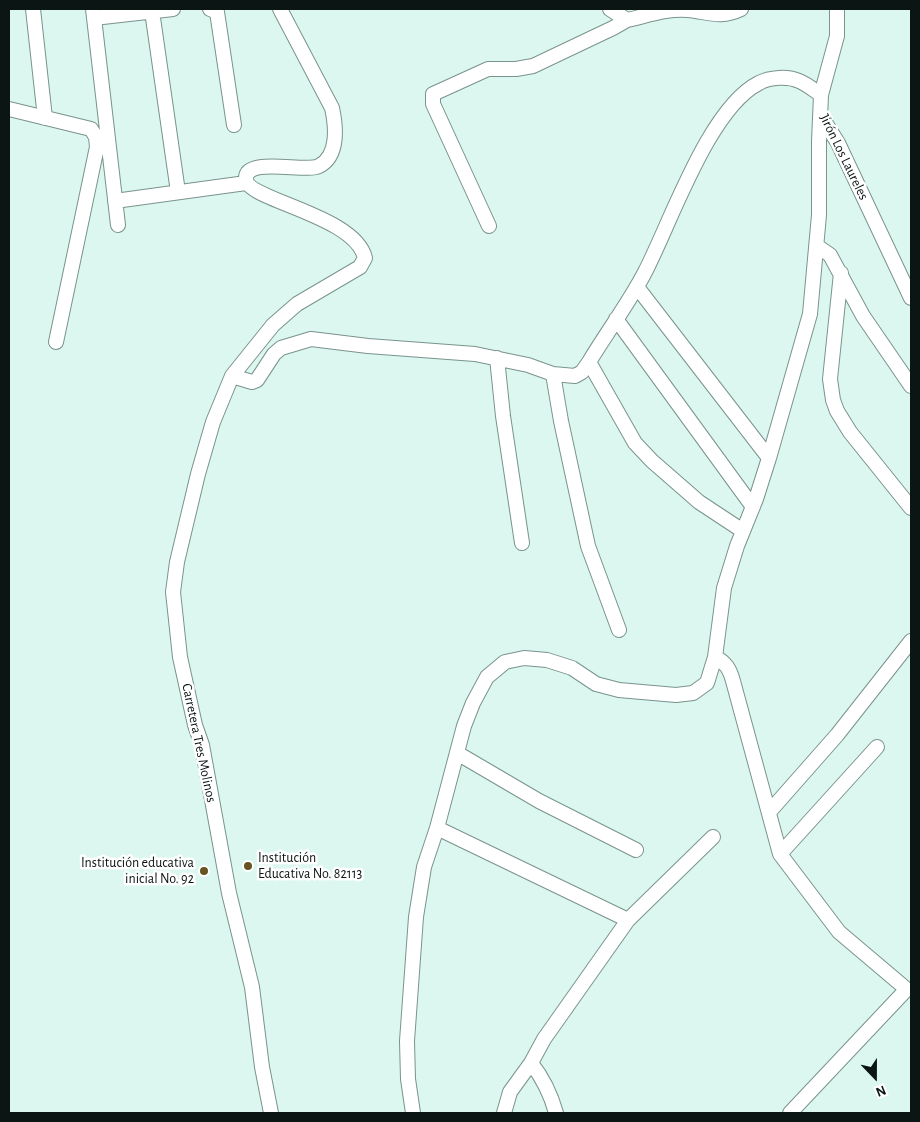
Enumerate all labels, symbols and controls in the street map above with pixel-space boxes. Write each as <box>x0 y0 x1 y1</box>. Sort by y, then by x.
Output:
street label: Jirón Los Laureles <box>816 111 872 203</box>
street label: Carretera Tres Molinos <box>178 682 220 804</box>
place label: Institución Educativa No. 82113 <box>258 850 362 882</box>
place label: Institución educativa inicial No. 92 <box>81 855 194 888</box>
marker: Institución Educativa No. 82113 <box>242 860 254 872</box>
marker: Institución educativa inicial No. 92 <box>198 865 210 877</box>
north arrow <box>850 1052 900 1102</box>
text: N <box>873 1083 888 1099</box>

